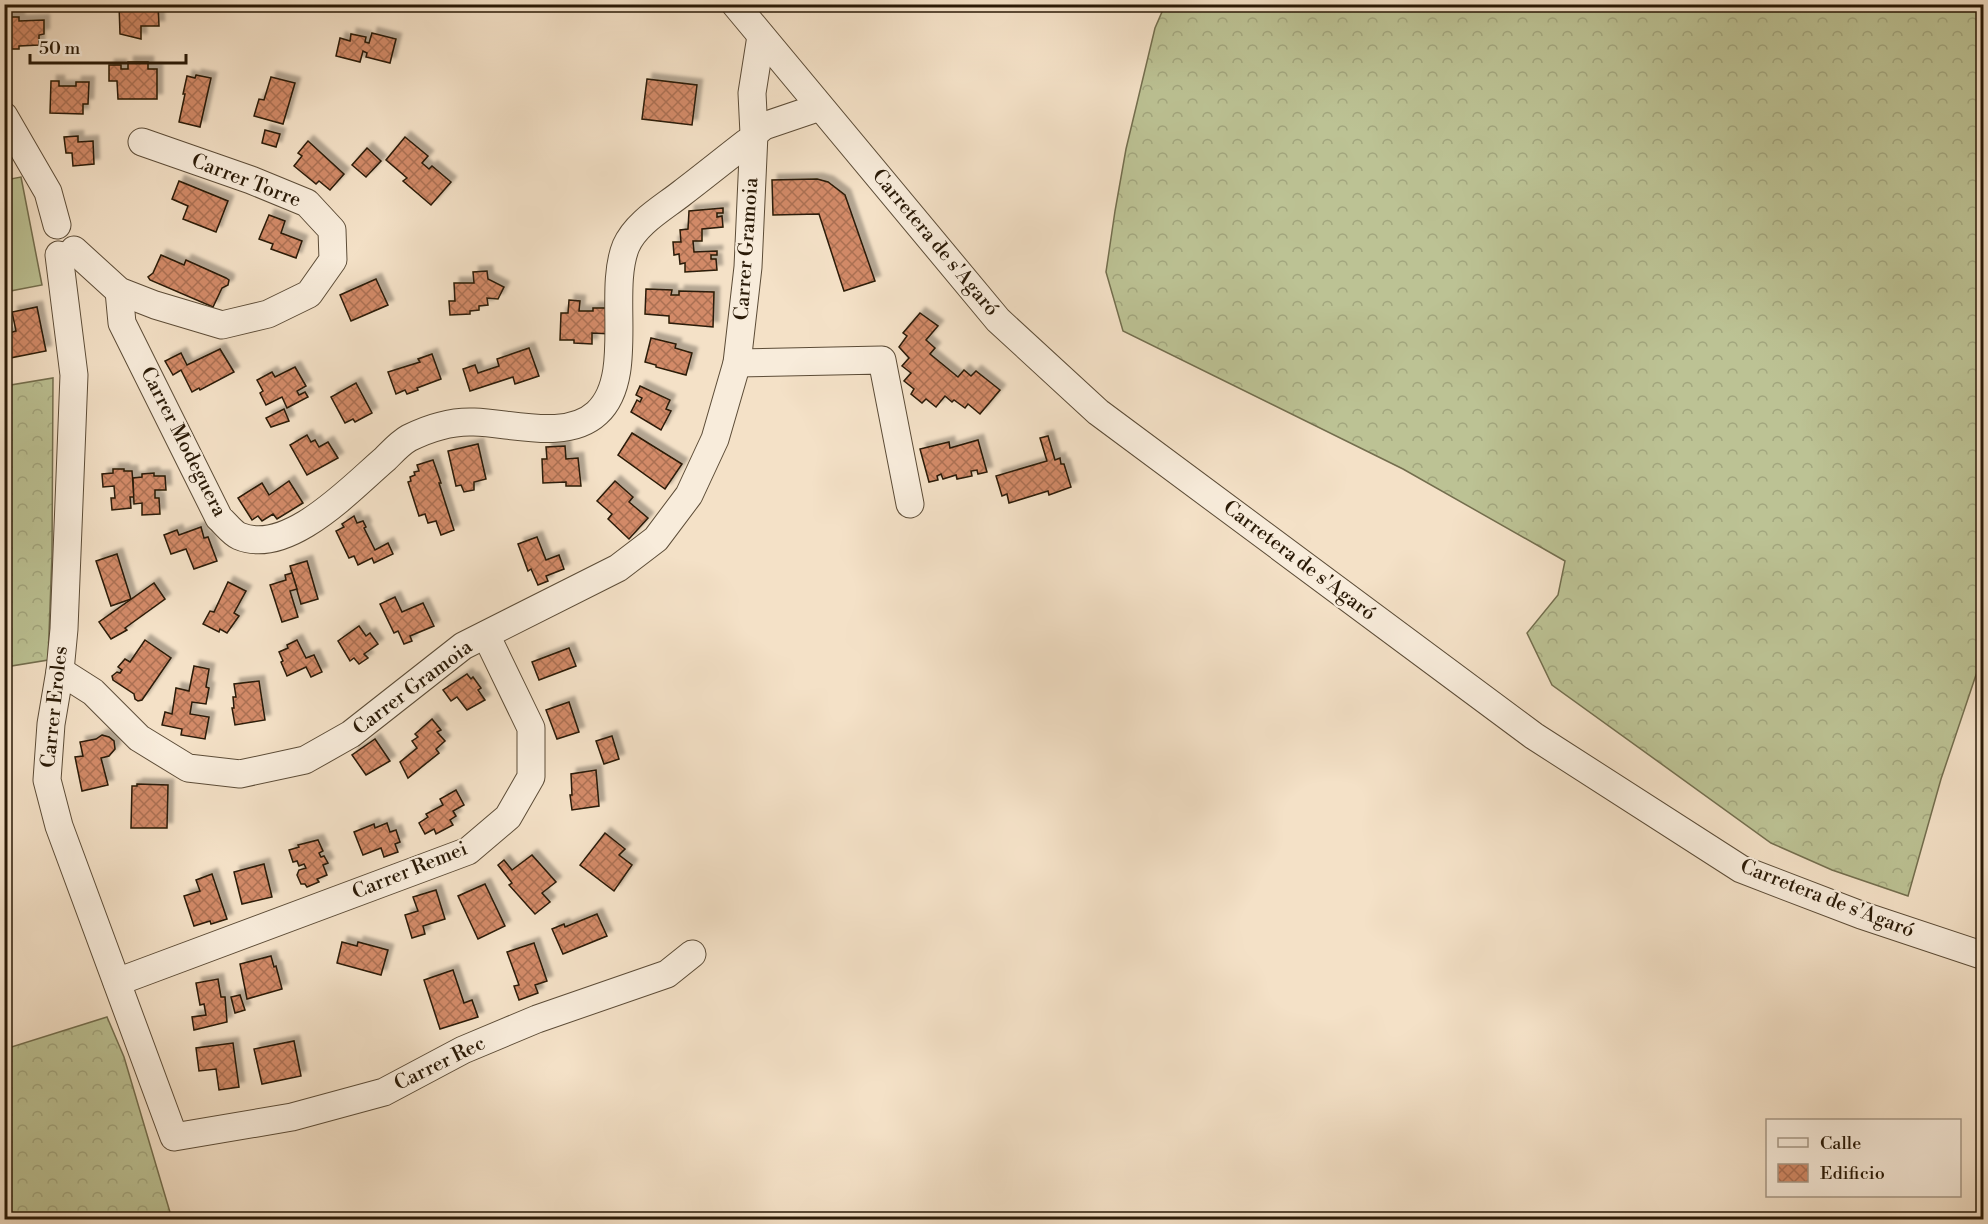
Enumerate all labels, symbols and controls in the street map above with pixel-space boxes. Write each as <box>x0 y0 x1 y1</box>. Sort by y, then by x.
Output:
scale bar <box>30 27 186 65</box>
text: 50 m <box>39 37 81 60</box>
street label: Carrer Torre <box>188 149 304 213</box>
street label: Carretera de s'Agaró <box>866 164 1004 322</box>
street label: Carrer Gramoia <box>730 176 765 321</box>
street label: Carrer Modeguera <box>134 363 232 522</box>
street label: Carretera de s'Agaró <box>1218 495 1380 627</box>
street label: Carrer Gramoia <box>348 634 478 741</box>
street label: Carrer Eroles <box>36 645 74 769</box>
street label: Carrer Remei <box>349 836 472 905</box>
street label: Carretera de s'Agaró <box>1736 854 1918 944</box>
street label: Carrer Rec <box>390 1031 490 1097</box>
legend <box>1766 1119 1961 1197</box>
text: Calle <box>1820 1132 1861 1155</box>
text: Edificio <box>1820 1162 1885 1185</box>

